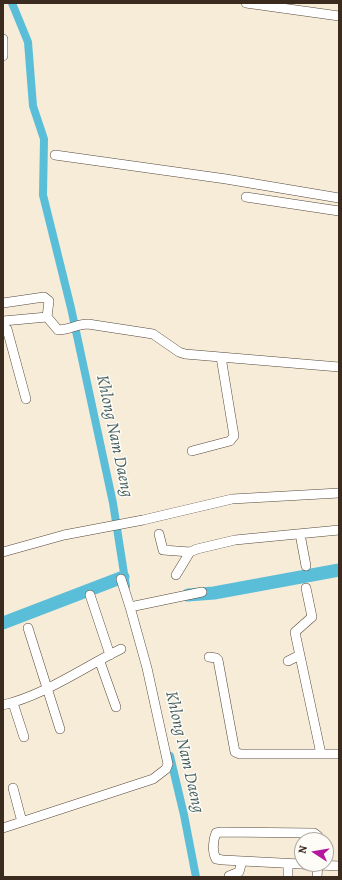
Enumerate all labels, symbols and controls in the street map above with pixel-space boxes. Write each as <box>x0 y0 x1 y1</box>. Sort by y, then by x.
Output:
water label: Khlong Nam Daeng <box>91 373 137 499</box>
water label: Khlong Nam Daeng <box>160 689 208 815</box>
north arrow <box>294 832 334 872</box>
text: N <box>295 844 311 855</box>

